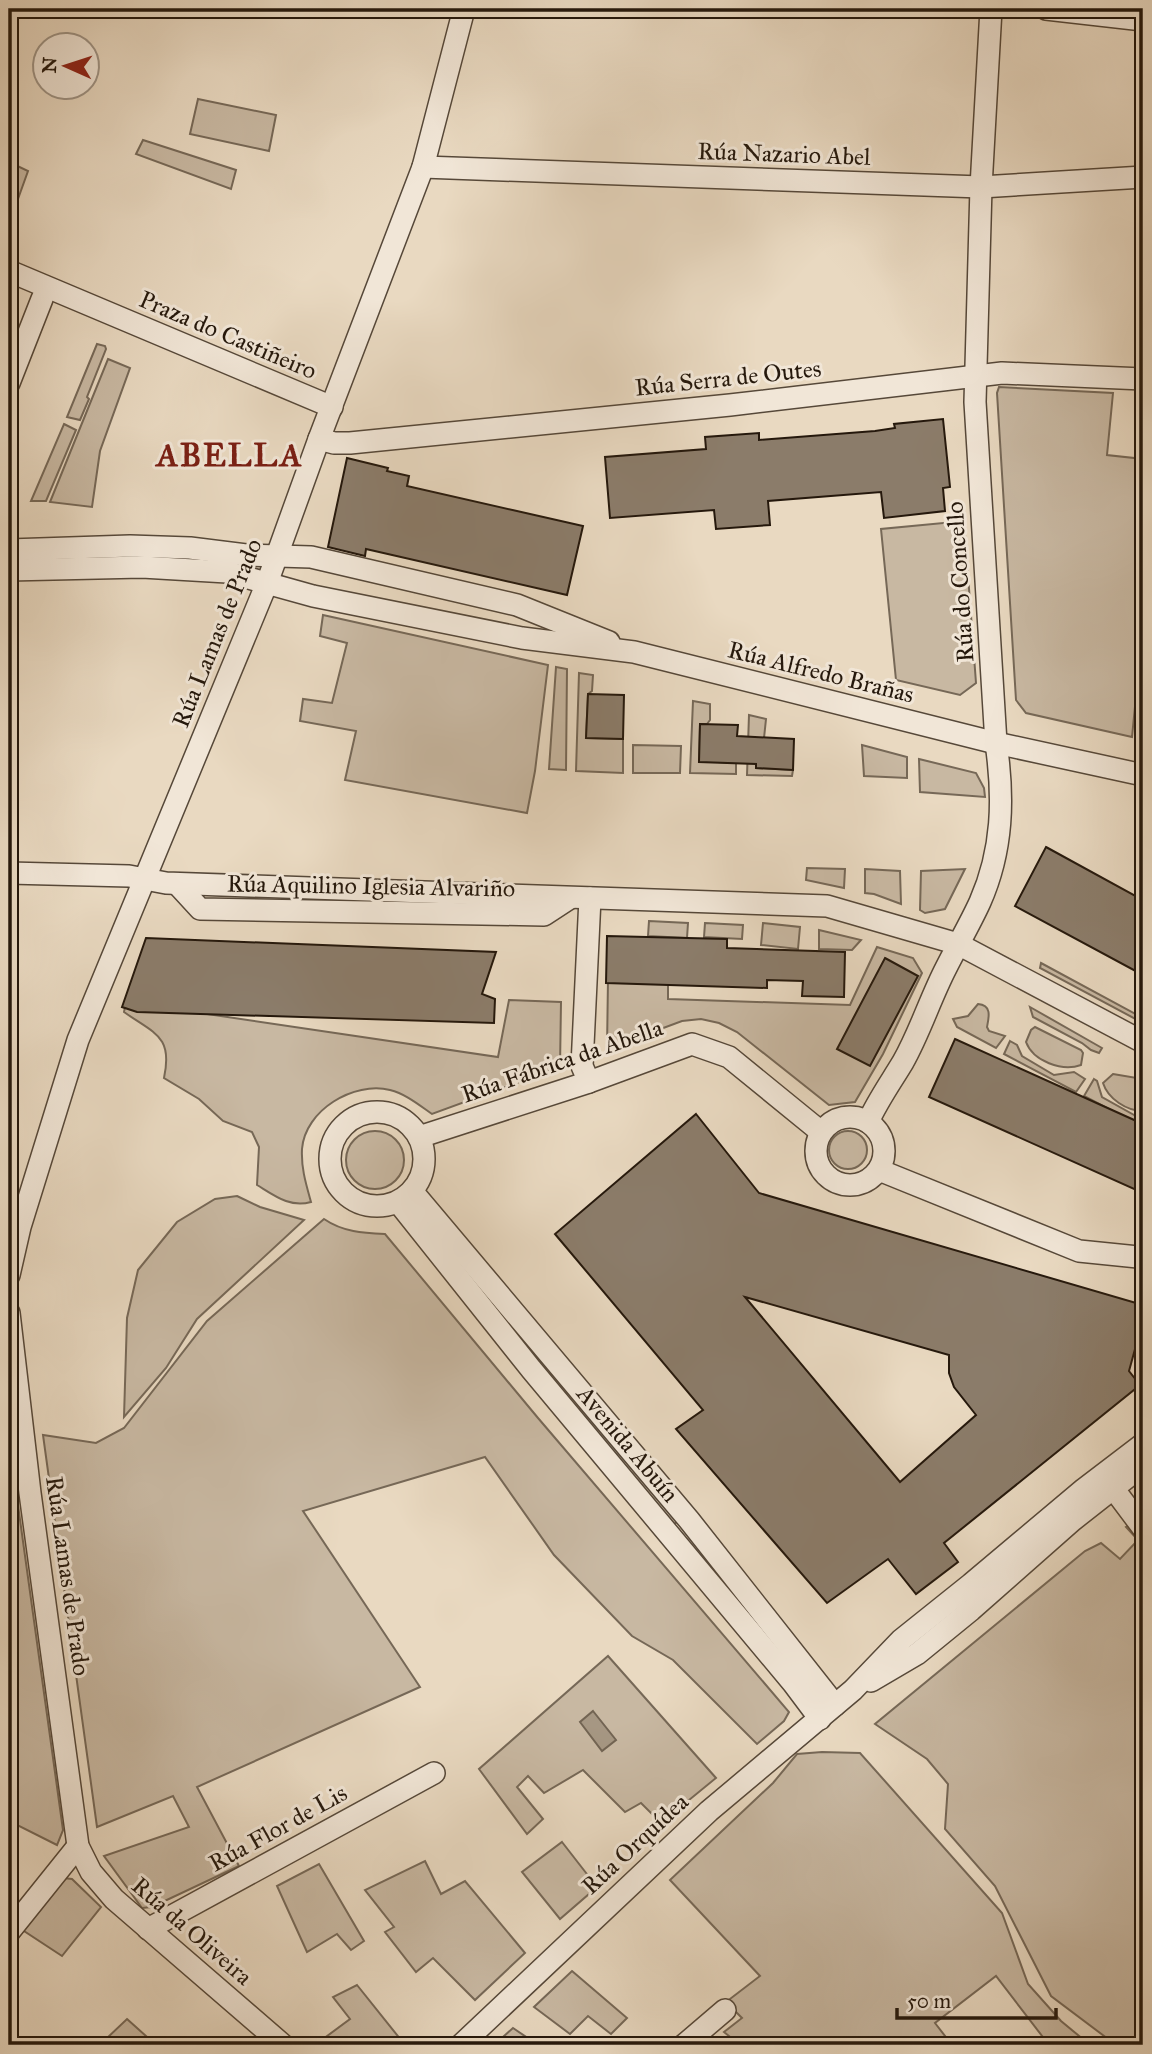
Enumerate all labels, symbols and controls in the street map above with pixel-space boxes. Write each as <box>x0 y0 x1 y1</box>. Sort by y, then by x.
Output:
north arrow <box>32 32 102 102</box>
text: N <box>38 56 61 74</box>
street label: Rúa Nazario Abel <box>697 136 872 172</box>
street label: Praza do Castiñeiro <box>135 284 321 386</box>
street label: Rúa Serra de Outes <box>633 353 823 403</box>
district label: ABELLA <box>154 436 304 475</box>
street label: Rúa do Concello <box>939 501 981 663</box>
street label: Rúa Lamas de Prado <box>165 534 269 732</box>
street label: Rúa Alfredo Brañas <box>725 634 917 710</box>
street label: Rúa Aquilino Iglesia Alvariño <box>227 868 515 904</box>
street label: Rúa Fábrica da Abella <box>457 1012 667 1109</box>
street label: Avenida Abuín <box>570 1379 686 1509</box>
street label: Rúa Lamas de Prado <box>39 1474 97 1678</box>
street label: Rúa Flor de Lis <box>204 1778 352 1878</box>
street label: Rúa Orquídea <box>575 1786 695 1901</box>
street label: Rúa da Oliveira <box>125 1870 259 1992</box>
scale bar <box>897 1977 1056 2021</box>
text: 50 m <box>907 1988 952 2014</box>

